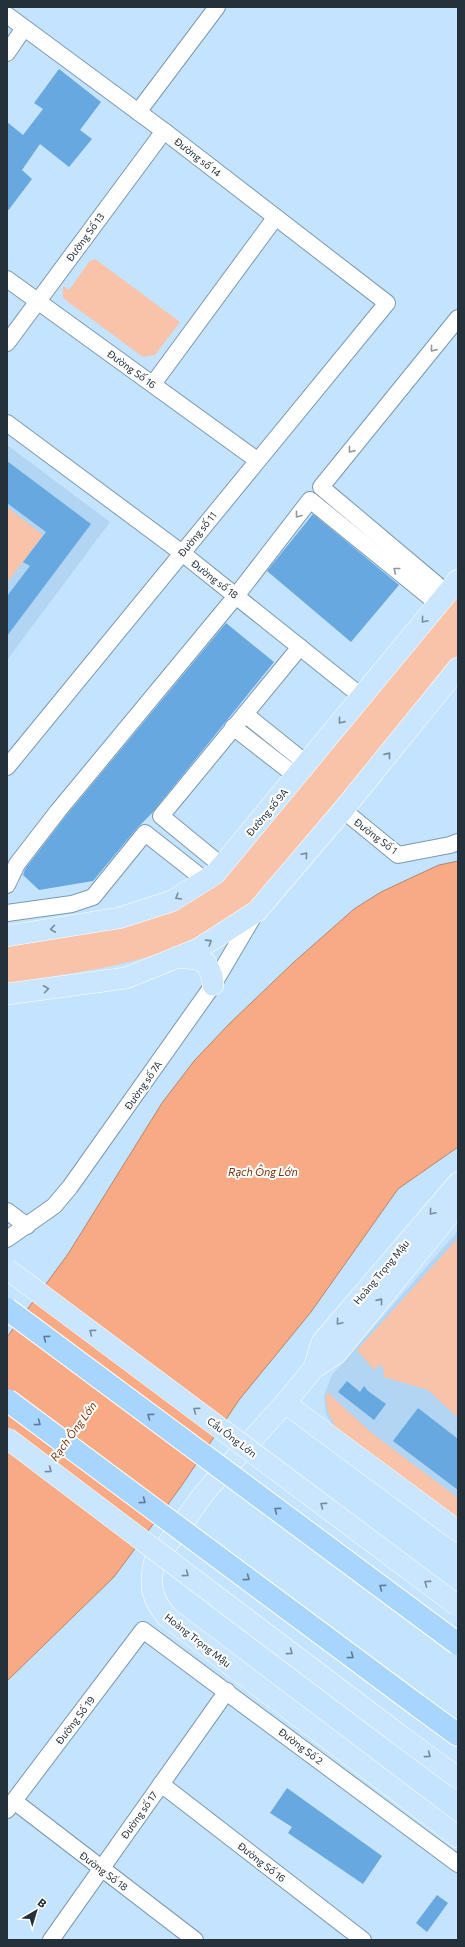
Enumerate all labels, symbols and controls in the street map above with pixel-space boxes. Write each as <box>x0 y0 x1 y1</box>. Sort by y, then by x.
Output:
street label: Đường số 14 <box>172 134 224 179</box>
street label: Đường Số 13 <box>63 210 107 264</box>
one-way arrow <box>431 344 438 351</box>
street label: Đường Số 16 <box>105 347 159 391</box>
one-way arrow <box>349 445 356 452</box>
street label: Đường số 11 <box>175 509 219 560</box>
one-way arrow <box>296 511 303 518</box>
street label: Đường số 18 <box>189 556 241 601</box>
one-way arrow <box>394 568 401 575</box>
one-way arrow <box>421 616 428 623</box>
one-way arrow <box>339 716 346 723</box>
one-way arrow <box>383 753 390 760</box>
street label: Đường số 9A <box>243 786 290 839</box>
street label: Đường Số 1 <box>351 815 400 856</box>
one-way arrow <box>300 853 307 860</box>
one-way arrow <box>175 893 182 900</box>
one-way arrow <box>50 924 56 933</box>
one-way arrow <box>205 939 212 946</box>
one-way arrow <box>43 985 49 994</box>
street label: Đường số 7A <box>121 1058 164 1113</box>
water label: Rạch Ông Lớn <box>228 1164 298 1178</box>
one-way arrow <box>429 1207 436 1215</box>
street label: Hoàng Trọng Mậu <box>351 1237 411 1307</box>
one-way arrow <box>375 1298 382 1305</box>
one-way arrow <box>336 1317 343 1325</box>
one-way arrow <box>89 1329 96 1337</box>
one-way arrow <box>43 1335 50 1343</box>
water label: Rạch Ông Lớn <box>46 1398 99 1463</box>
one-way arrow <box>194 1408 201 1415</box>
one-way arrow <box>148 1413 155 1420</box>
street label: Cầu Ông Lớn <box>205 1415 259 1459</box>
one-way arrow <box>34 1418 41 1425</box>
one-way arrow <box>45 1465 52 1472</box>
one-way arrow <box>138 1496 145 1503</box>
one-way arrow <box>320 1502 327 1509</box>
one-way arrow <box>275 1508 282 1515</box>
one-way arrow <box>182 1569 189 1576</box>
one-way arrow <box>242 1573 249 1580</box>
one-way arrow <box>424 1580 431 1587</box>
one-way arrow <box>379 1585 386 1592</box>
street label: Hoàng Trọng Mậu <box>163 1611 233 1669</box>
one-way arrow <box>286 1647 293 1654</box>
one-way arrow <box>347 1651 354 1658</box>
street label: Đường Số 19 <box>52 1694 97 1747</box>
street label: Đường Số 2 <box>276 1725 326 1767</box>
one-way arrow <box>423 1751 430 1758</box>
street label: Đường số 17 <box>118 1789 160 1842</box>
street label: Đường Số 16 <box>235 1839 288 1884</box>
street label: Đường Số 18 <box>77 1848 130 1893</box>
north arrow <box>16 1891 56 1931</box>
text: B <box>36 1895 49 1910</box>

